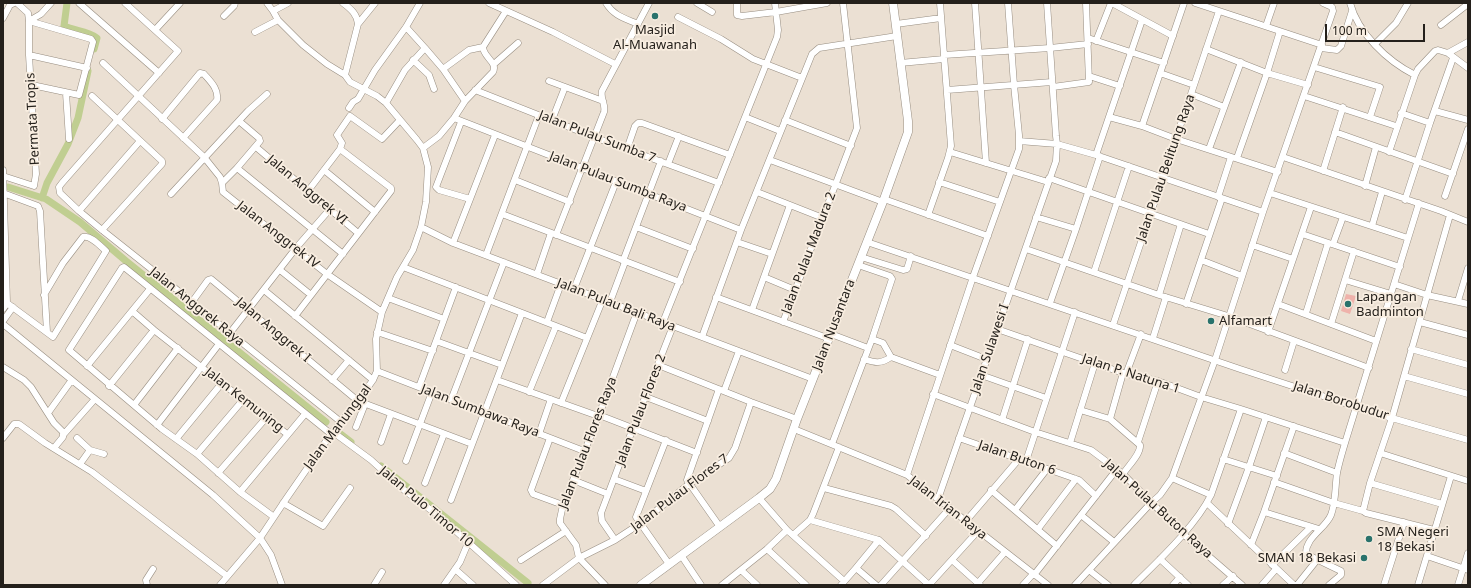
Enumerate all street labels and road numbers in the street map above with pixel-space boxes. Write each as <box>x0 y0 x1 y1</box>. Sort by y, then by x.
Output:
street label: Permata Tropis <box>23 72 43 166</box>
street label: Jalan Pulau Belitung Raya <box>1133 92 1199 244</box>
street label: Jalan Pulau Sumba 7 <box>536 107 658 167</box>
street label: Jalan Pulau Sumba Raya <box>547 149 689 215</box>
street label: Jalan Anggrek VI <box>264 152 350 228</box>
street label: Jalan Pulau Madura 2 <box>779 190 839 316</box>
street label: Jalan Anggrek IV <box>234 198 322 272</box>
street label: Jalan Anggrek Raya <box>147 264 247 350</box>
street label: Jalan Pulau Bali Raya <box>554 275 678 335</box>
street label: Jalan Nusantara <box>809 277 859 373</box>
street label: Jalan Anggrek I <box>233 294 313 366</box>
street label: Jalan Sulawesi I <box>967 302 1013 396</box>
street label: Jalan P. Natuna 1 <box>1080 351 1182 397</box>
street label: Jalan Pulau Flores 2 <box>613 352 669 468</box>
street label: Jalan Kemuning <box>201 364 287 436</box>
street label: Jalan Pulau Flores Raya <box>556 375 620 511</box>
street label: Jalan Borobudur <box>1291 378 1391 424</box>
street label: Jalan Manunggal <box>301 381 375 473</box>
street label: Jalan Sumbawa Raya <box>419 381 541 441</box>
street label: Jalan Buton 6 <box>976 437 1058 479</box>
street label: Jalan Pulau Flores 7 <box>628 451 732 535</box>
street label: Jalan Pulau Buton Raya <box>1101 456 1215 562</box>
street label: Jalan Pulo Timor 10 <box>376 463 476 551</box>
street label: Jalan Irian Raya <box>906 473 990 543</box>

